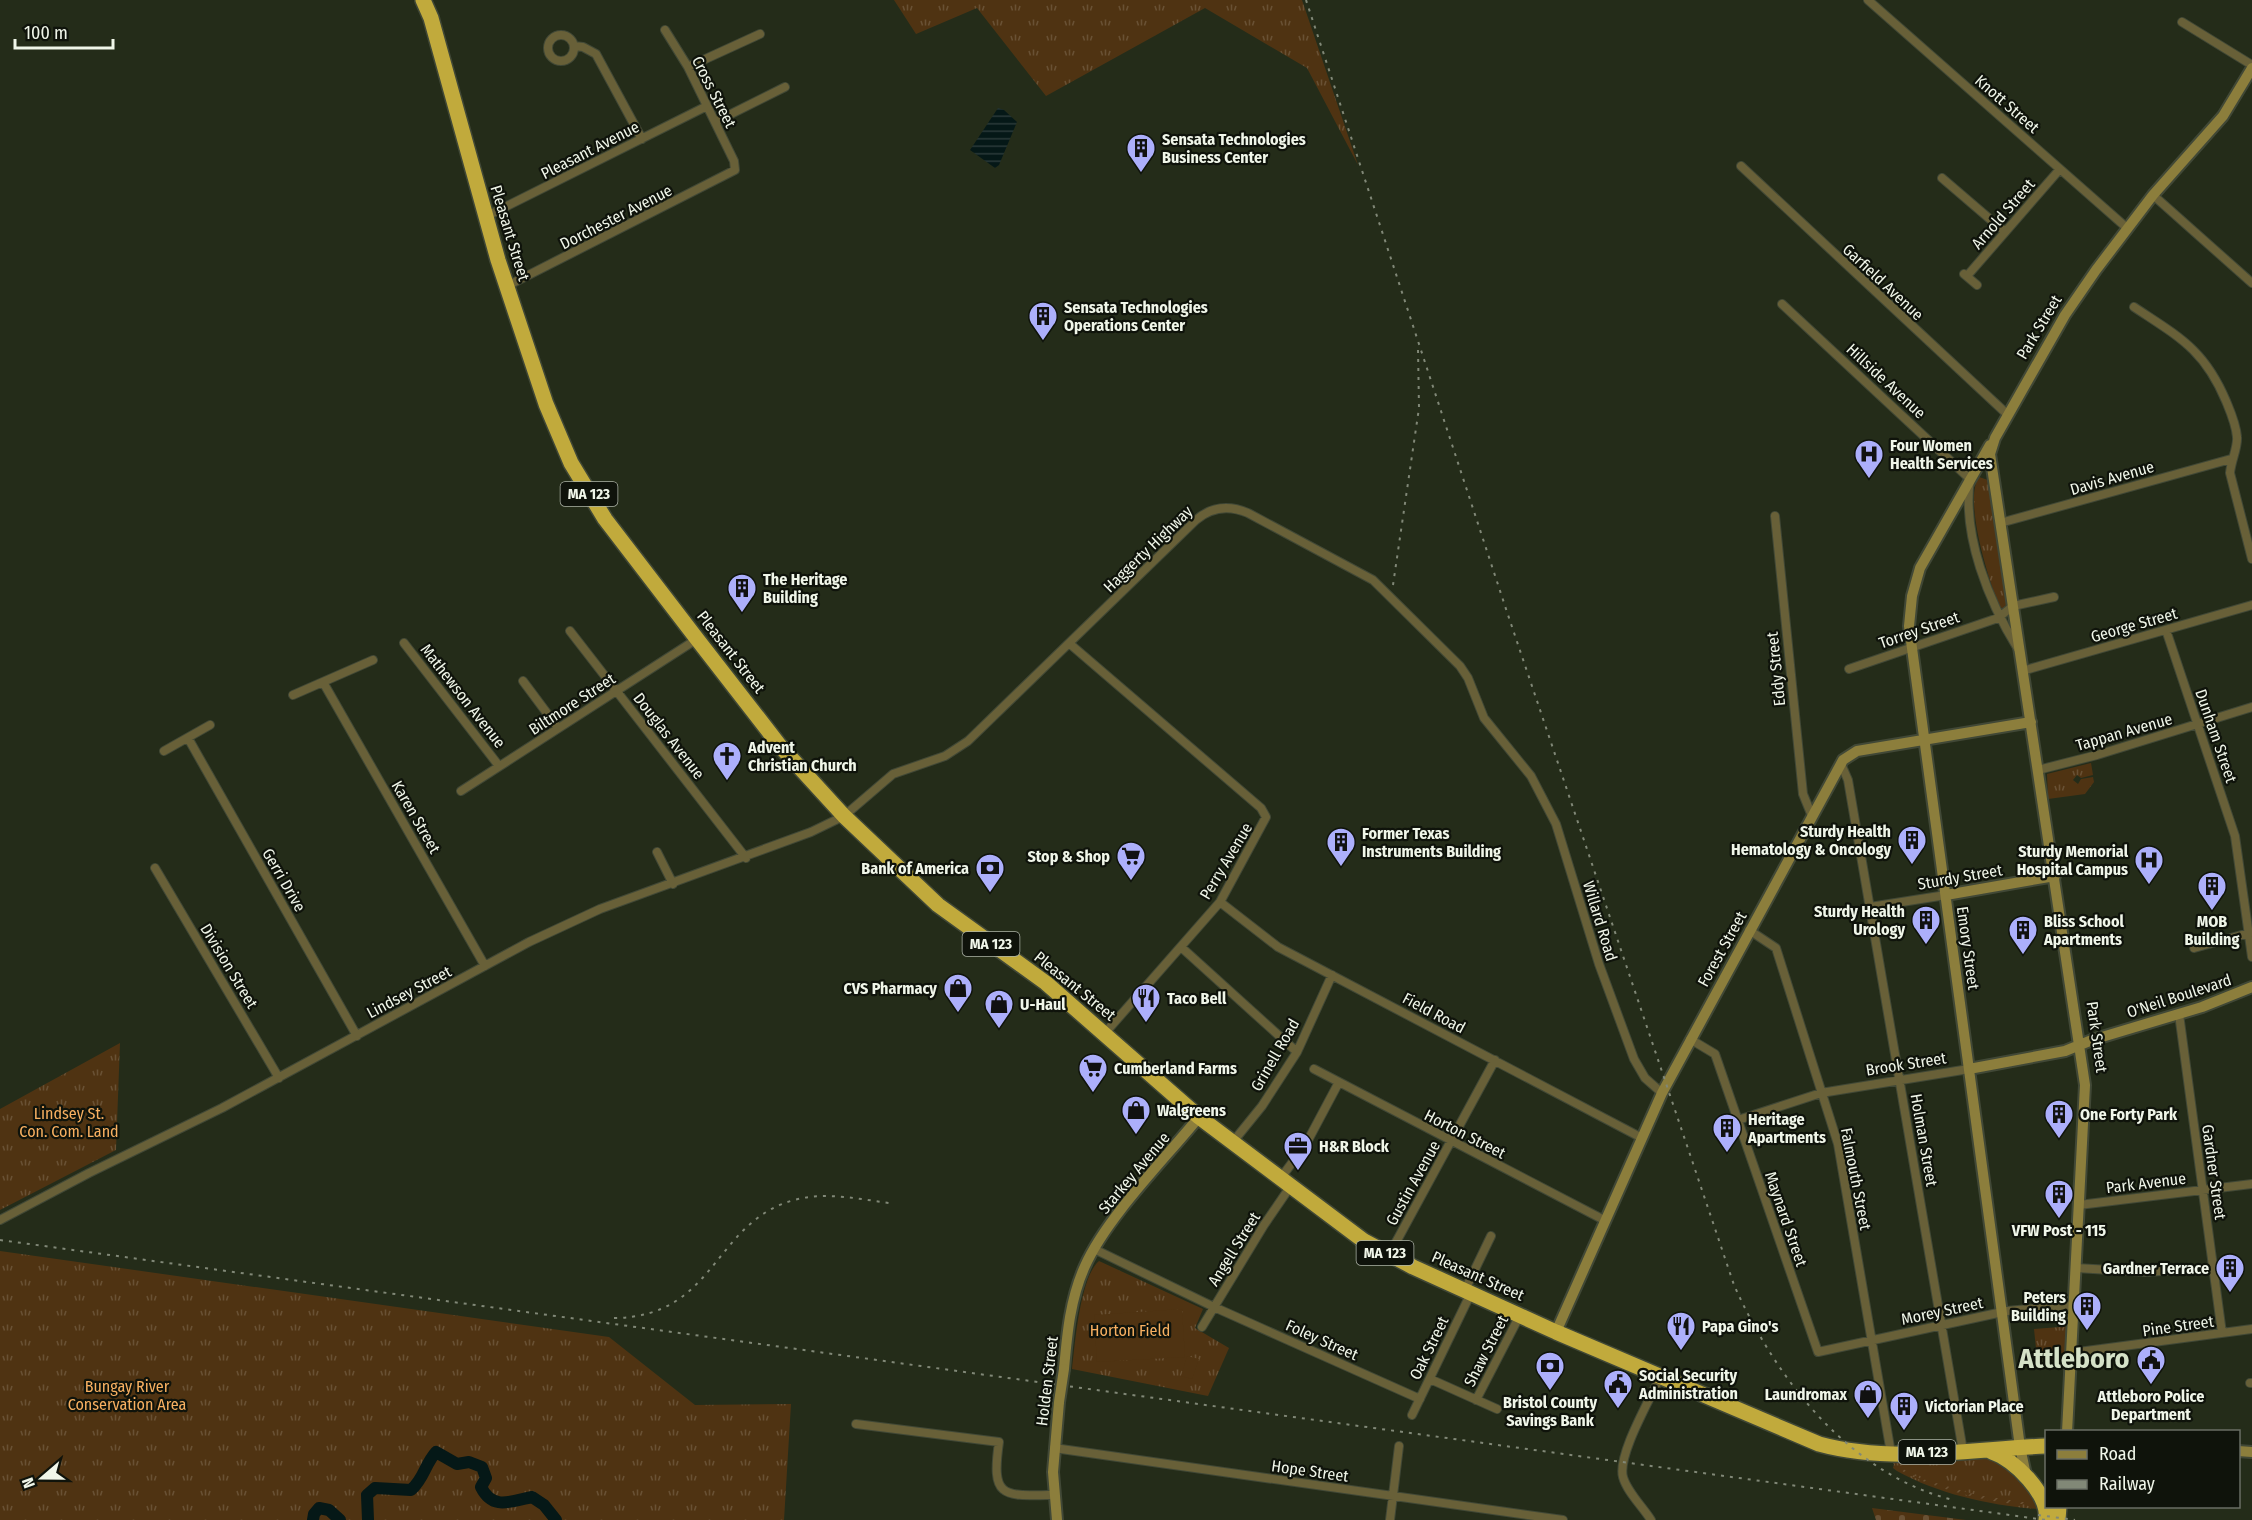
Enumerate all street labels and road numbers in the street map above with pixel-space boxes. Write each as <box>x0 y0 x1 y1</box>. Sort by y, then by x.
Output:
street label: Cross Street <box>688 53 741 132</box>
street label: Knott Street <box>1971 71 2044 138</box>
street label: Pleasant Avenue <box>538 117 642 183</box>
street label: Arnold Street <box>1967 174 2039 253</box>
street label: Dorchester Avenue <box>557 181 675 253</box>
street label: Pleasant Street <box>486 183 534 284</box>
street label: Garfield Avenue <box>1839 240 1927 324</box>
street label: Park Street <box>2012 291 2066 363</box>
street label: Hillside Avenue <box>1842 339 1930 423</box>
street label: Davis Avenue <box>2068 457 2156 499</box>
road number: MA 123 <box>560 482 618 506</box>
street label: Haggerty Highway <box>1100 501 1197 596</box>
street label: George Street <box>2089 603 2180 646</box>
street label: Pleasant Street <box>693 607 769 698</box>
street label: Torrey Street <box>1876 607 1962 653</box>
street label: Eddy Street <box>1763 630 1789 707</box>
street label: Mathewson Avenue <box>416 640 510 752</box>
street label: Biltmore Street <box>525 669 619 739</box>
street label: Dunham Street <box>2191 687 2241 786</box>
street label: Douglas Avenue <box>629 689 709 783</box>
street label: Tappan Avenue <box>2074 709 2174 755</box>
street label: Karen Street <box>388 777 445 857</box>
street label: Perry Avenue <box>1196 819 1256 903</box>
street label: Gerri Drive <box>258 845 310 915</box>
street label: Sturdy Street <box>1916 860 2004 894</box>
street label: Willard Road <box>1579 879 1621 963</box>
street label: Emory Street <box>1953 905 1983 992</box>
street label: Forest Street <box>1694 907 1751 990</box>
street label: Division Street <box>196 920 262 1012</box>
road number: MA 123 <box>962 932 1020 956</box>
street label: Pleasant Street <box>1030 947 1120 1025</box>
street label: Lindsey Street <box>363 961 455 1022</box>
street label: O'Neil Boulevard <box>2124 970 2234 1022</box>
street label: Field Road <box>1399 989 1469 1037</box>
street label: Park Street <box>2083 1000 2111 1074</box>
street label: Grinell Road <box>1247 1015 1303 1095</box>
street label: Brook Street <box>1864 1048 1948 1080</box>
street label: Holman Street <box>1906 1092 1942 1189</box>
street label: Horton Street <box>1421 1105 1509 1163</box>
street label: Gardner Street <box>2198 1123 2230 1221</box>
street label: Falmouth Street <box>1837 1126 1875 1233</box>
street label: Starkey Avenue <box>1094 1128 1174 1218</box>
street label: Gustin Avenue <box>1382 1137 1444 1229</box>
street label: Maynard Street <box>1761 1169 1811 1270</box>
street label: Park Avenue <box>2105 1169 2187 1197</box>
street label: Angell Street <box>1204 1208 1265 1289</box>
road number: MA 123 <box>1356 1241 1414 1265</box>
street label: Pleasant Street <box>1429 1247 1528 1305</box>
street label: Morey Street <box>1899 1293 1985 1329</box>
street label: Shaw Street <box>1460 1311 1512 1390</box>
street label: Pine Street <box>2141 1311 2216 1340</box>
street label: Oak Street <box>1405 1312 1453 1383</box>
street label: Foley Street <box>1283 1316 1362 1365</box>
street label: Holden Street <box>1032 1334 1062 1427</box>
road number: MA 123 <box>1898 1440 1956 1464</box>
street label: Hope Street <box>1270 1456 1351 1486</box>

